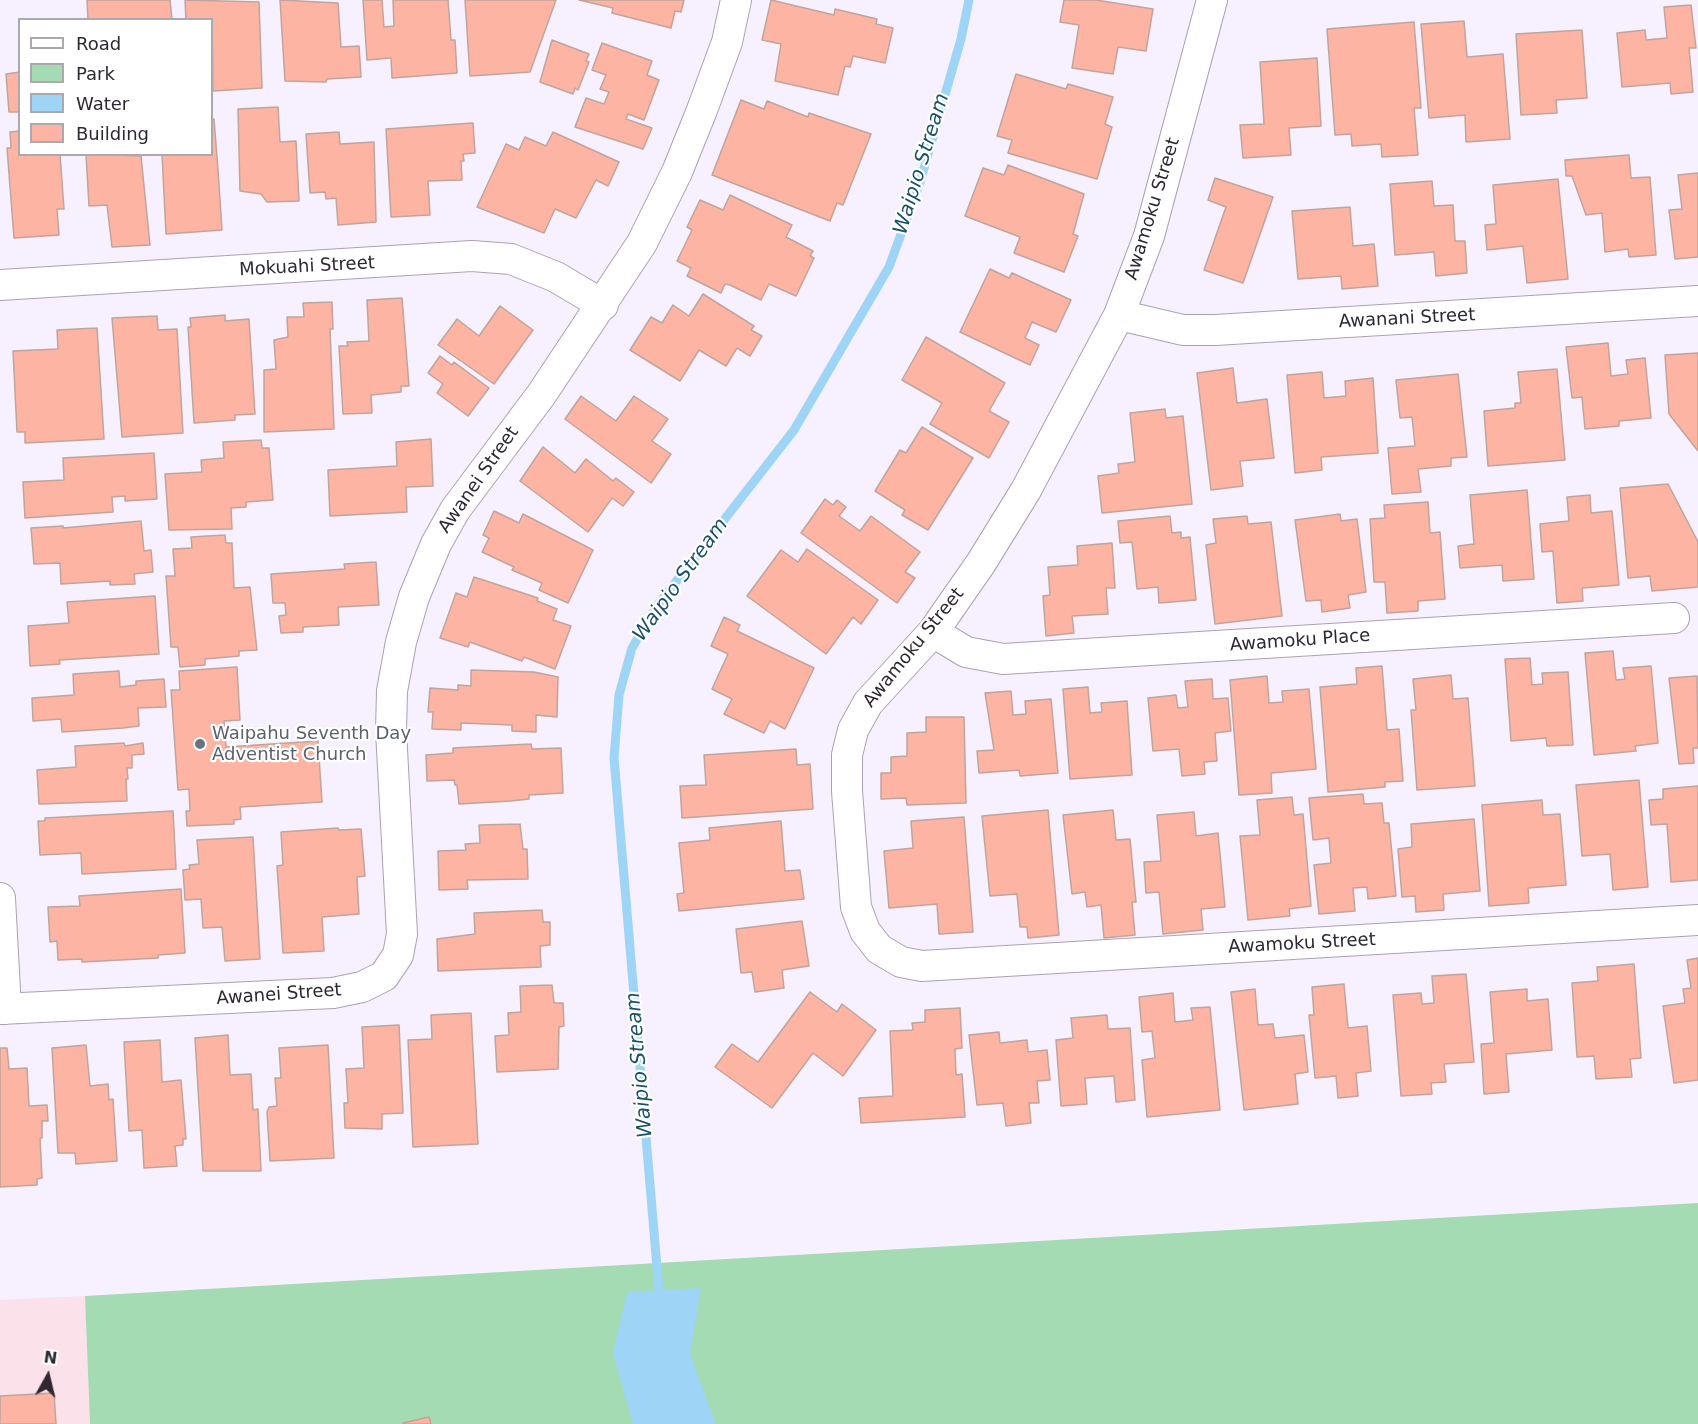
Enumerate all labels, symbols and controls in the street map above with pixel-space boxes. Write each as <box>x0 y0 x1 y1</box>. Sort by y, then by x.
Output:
legend <box>18 18 213 156</box>
text: Road <box>76 33 121 54</box>
text: Park <box>76 63 115 84</box>
water label: Waipio Stream <box>889 91 955 237</box>
text: Water <box>76 93 129 114</box>
text: Building <box>76 123 149 144</box>
street label: Awamoku Street <box>1121 135 1185 283</box>
street label: Mokuahi Street <box>239 253 375 281</box>
street label: Awanani Street <box>1338 305 1476 333</box>
street label: Awanei Street <box>434 423 524 537</box>
water label: Waipio Stream <box>628 514 734 646</box>
street label: Awamoku Street <box>859 584 969 712</box>
street label: Awamoku Place <box>1229 625 1371 657</box>
place label: Waipahu Seventh Day Adventist Church <box>212 723 411 766</box>
marker: Waipahu Seventh Day Adventist Church <box>193 737 207 751</box>
street label: Awamoku Street <box>1228 929 1376 959</box>
street label: Awanei Street <box>216 980 342 1010</box>
water label: Waipio Stream <box>622 991 658 1139</box>
north arrow <box>18 1346 78 1406</box>
text: N <box>43 1347 59 1368</box>

